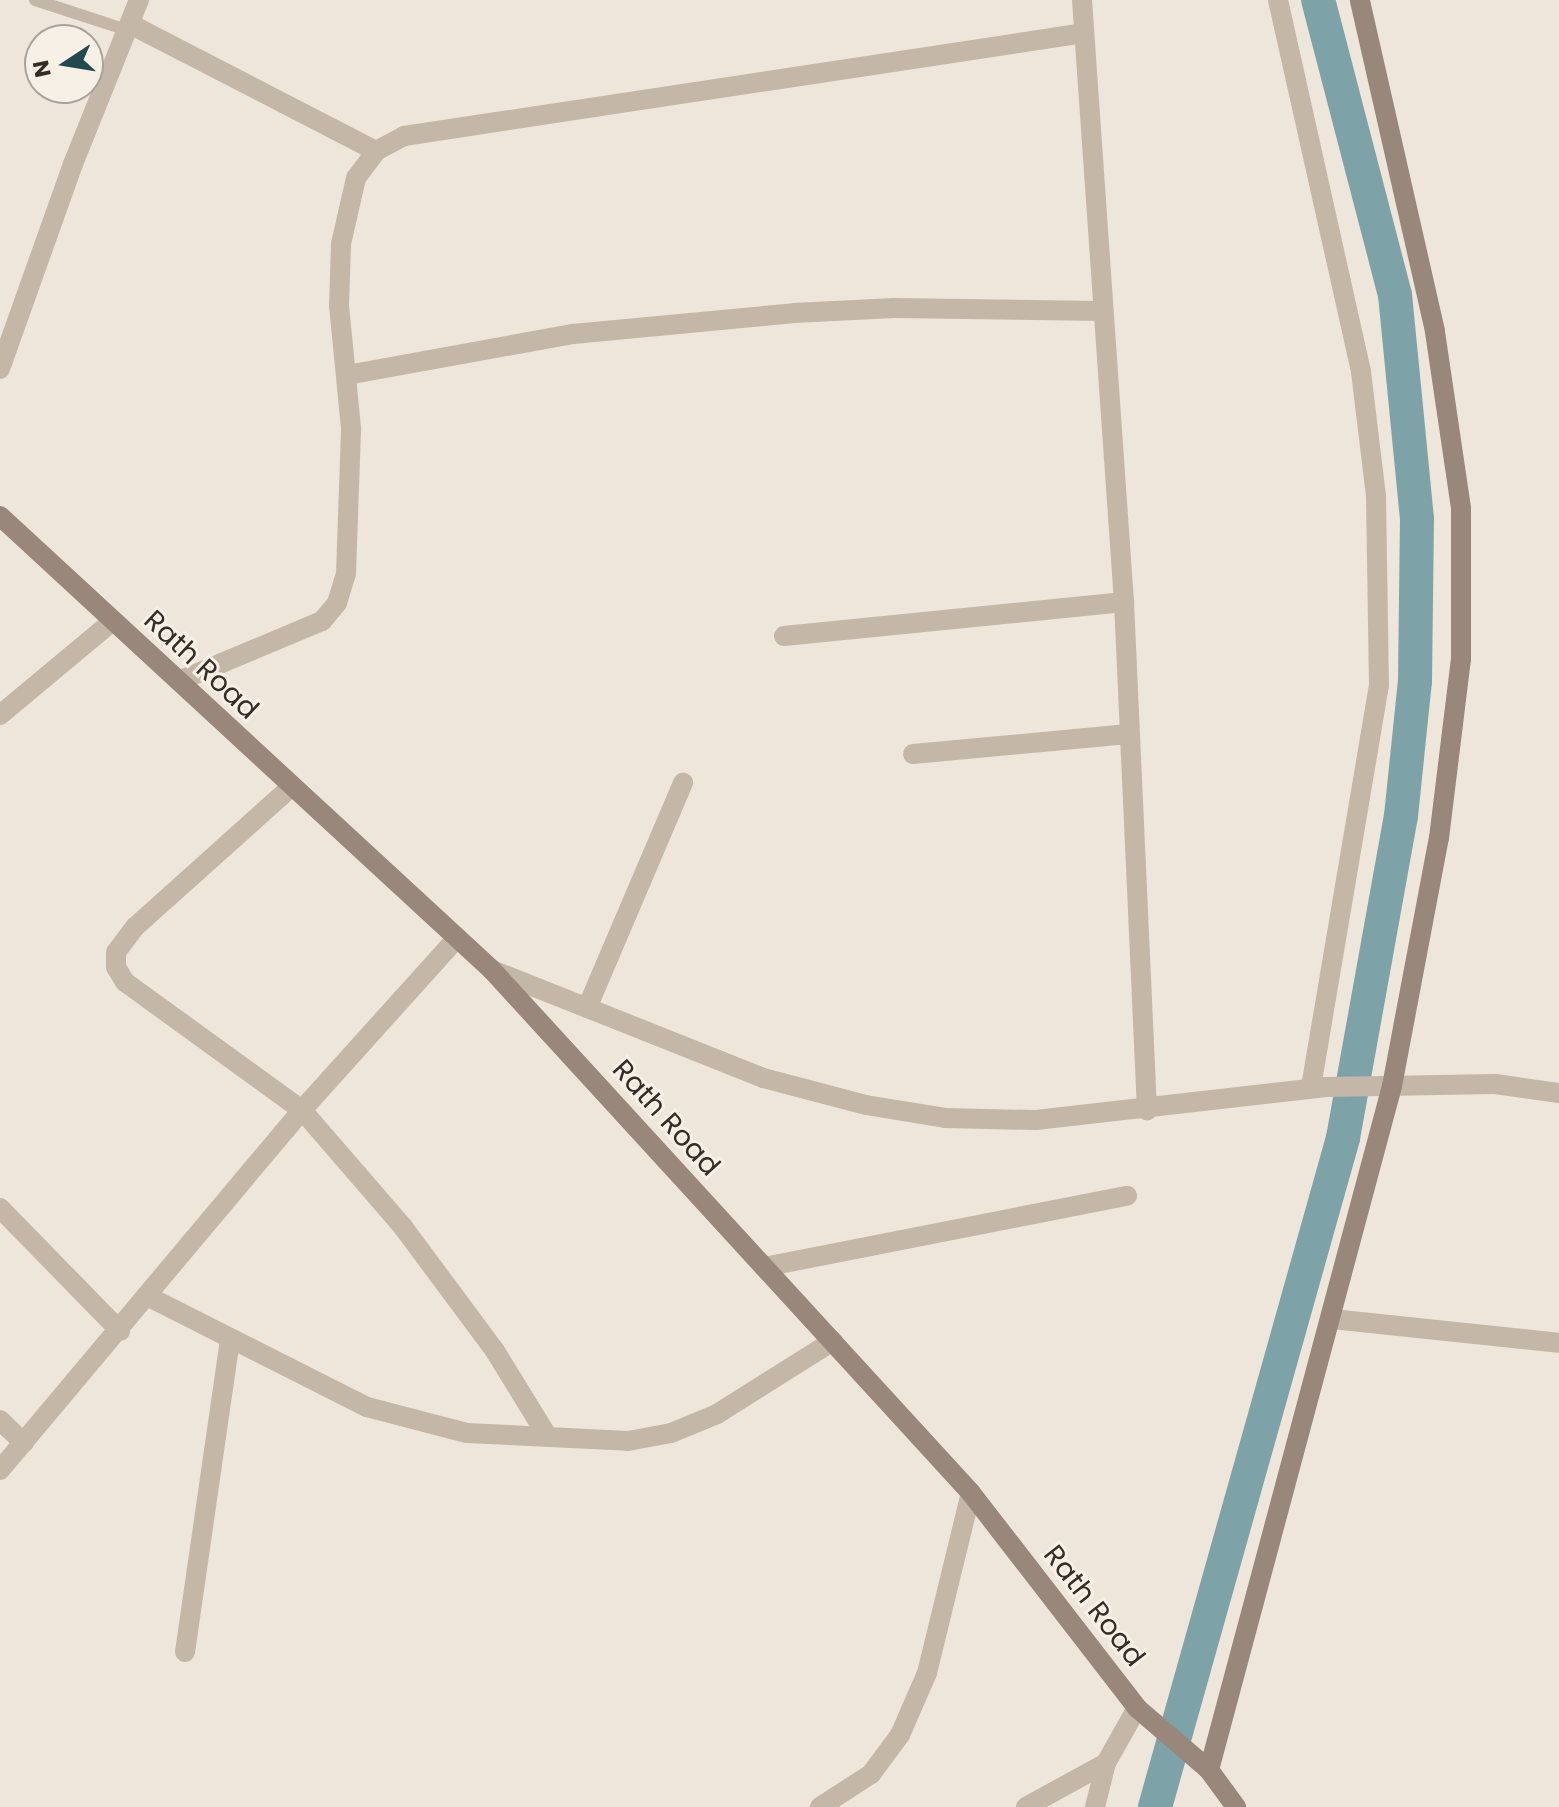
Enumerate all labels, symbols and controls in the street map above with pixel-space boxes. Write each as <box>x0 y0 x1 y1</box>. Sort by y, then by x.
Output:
north arrow <box>24 24 104 104</box>
text: N <box>25 57 59 80</box>
street label: Rath Road <box>137 603 265 727</box>
street label: Rath Road <box>605 1053 727 1183</box>
street label: Rath Road <box>1036 1539 1152 1673</box>

